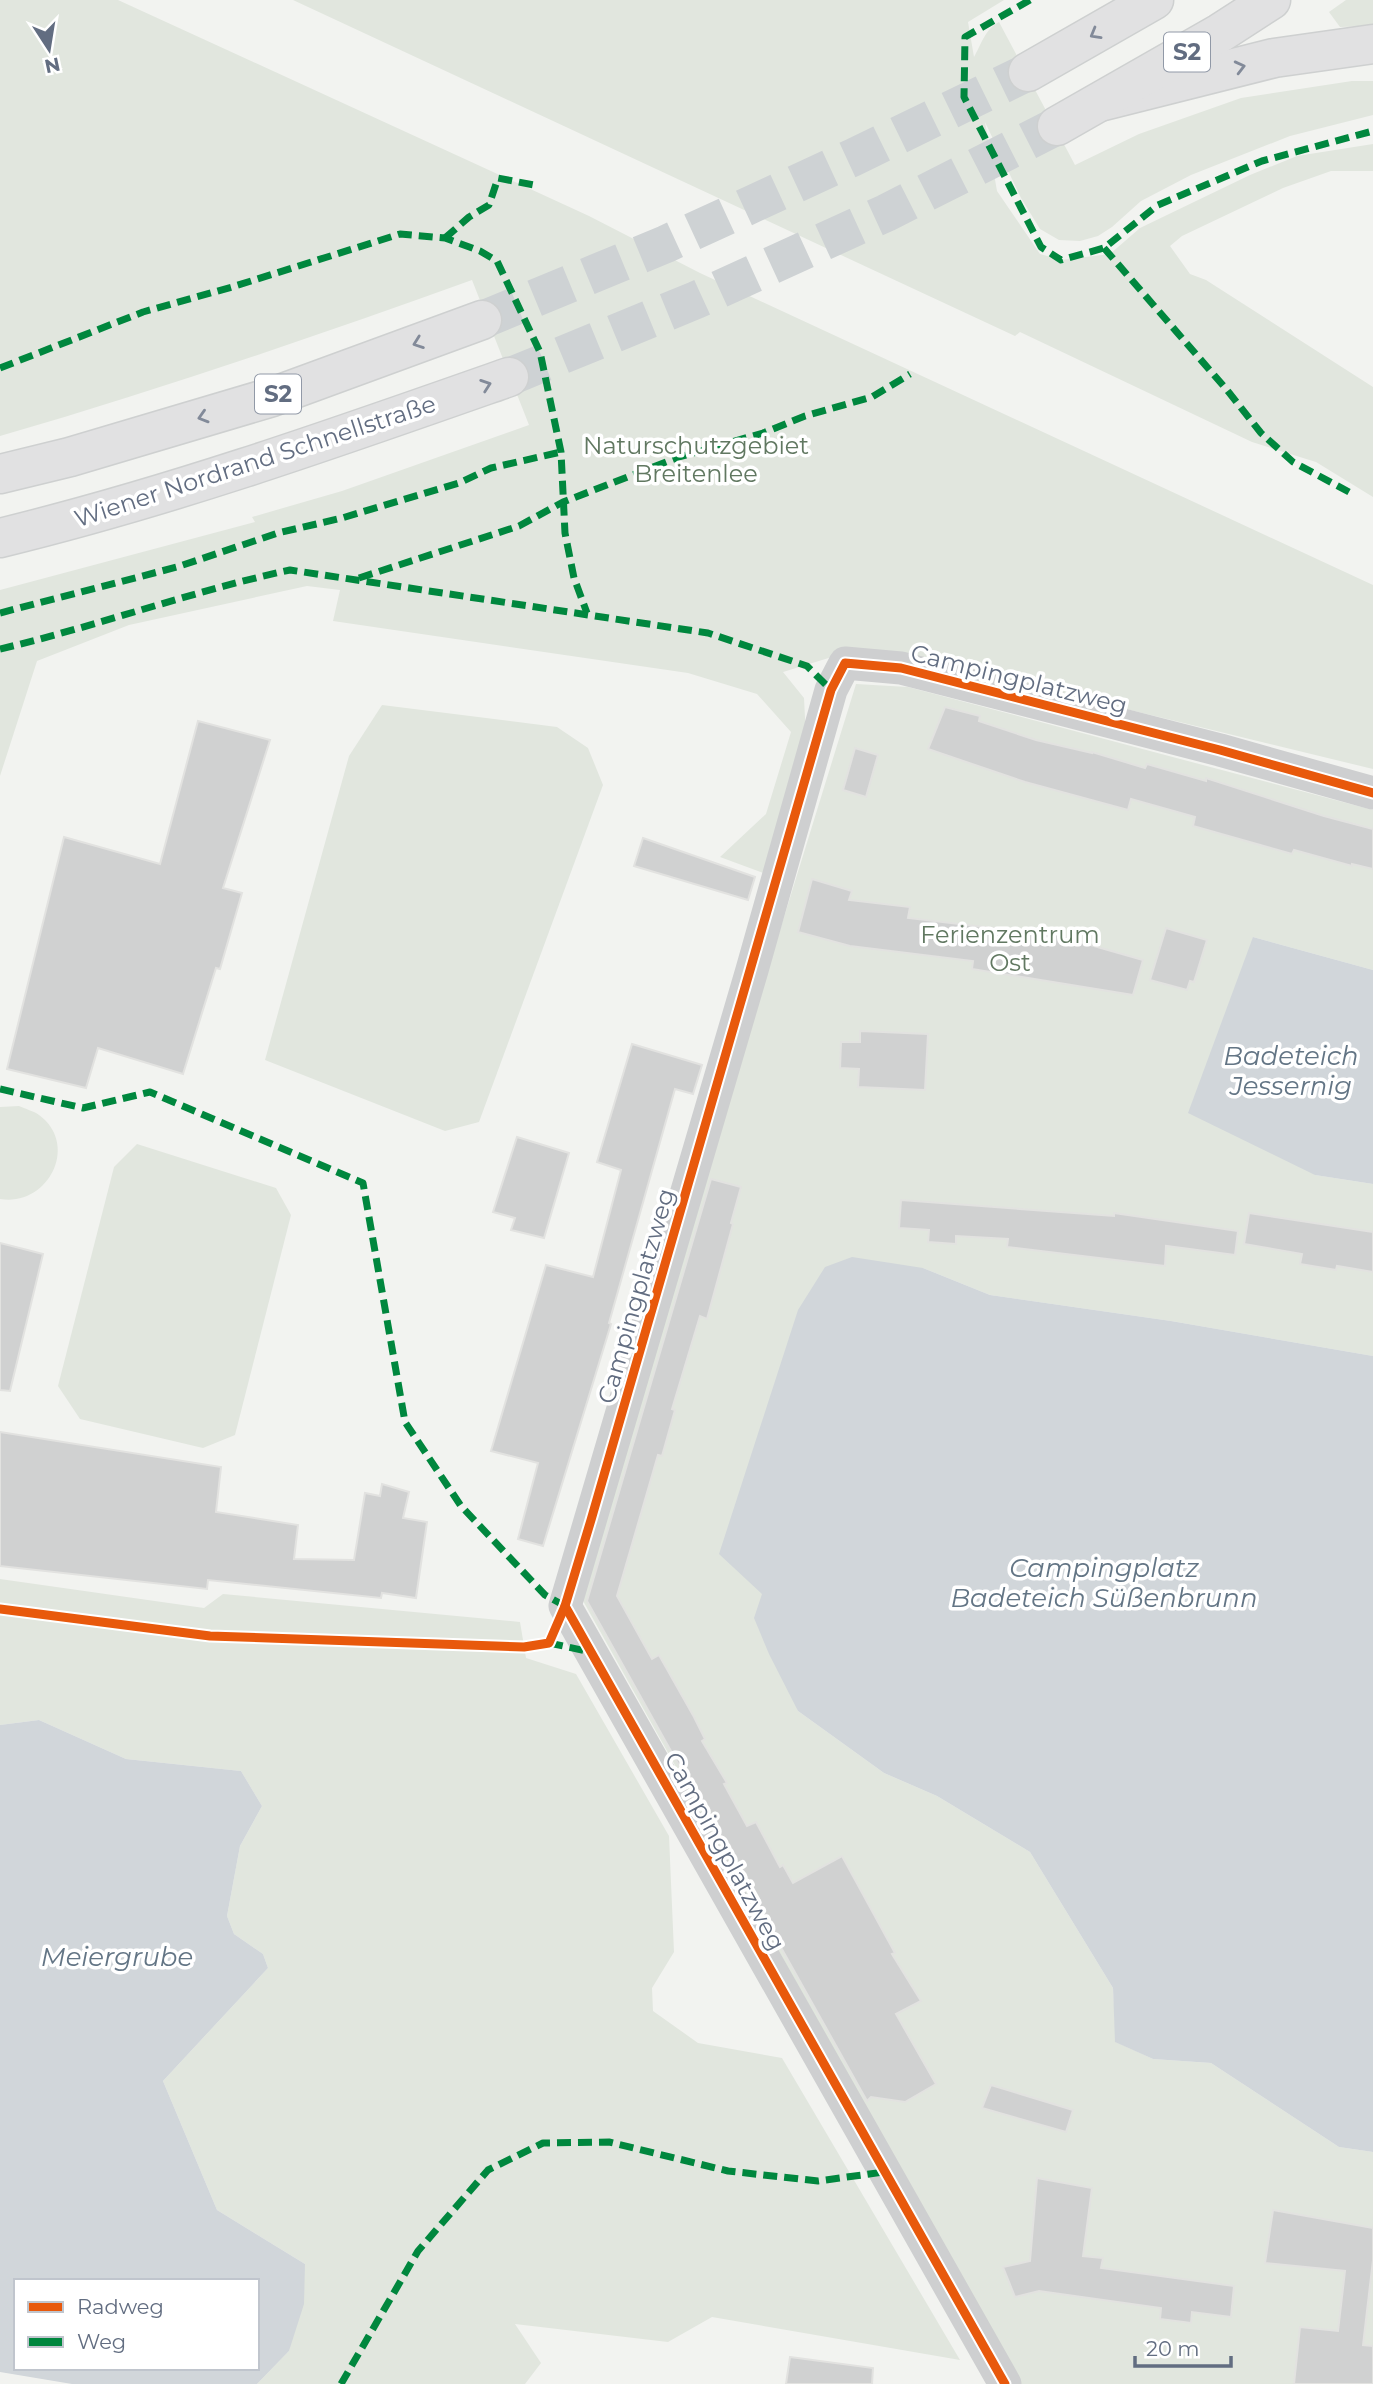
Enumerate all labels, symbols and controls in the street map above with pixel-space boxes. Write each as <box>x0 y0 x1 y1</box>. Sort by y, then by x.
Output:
north arrow <box>14 14 84 84</box>
one-way arrow <box>1089 26 1102 39</box>
road number: S2 <box>1164 32 1210 72</box>
text: N <box>43 52 62 78</box>
one-way arrow <box>1234 61 1246 75</box>
one-way arrow <box>413 335 425 349</box>
road number: S2 <box>255 374 301 414</box>
one-way arrow <box>479 379 491 393</box>
street label: Wiener Nordrand Schnellstraße <box>71 389 439 533</box>
one-way arrow <box>197 409 209 424</box>
park label: Naturschutzgebiet Breitenlee <box>583 431 809 488</box>
street label: Campingplatzweg <box>908 638 1130 720</box>
park label: Ferienzentrum Ost <box>920 920 1100 977</box>
water label: Badeteich Jessernig <box>1223 1040 1359 1102</box>
street label: Campingplatzweg <box>591 1185 681 1407</box>
water label: Campingplatz Badeteich Süßenbrunn <box>951 1552 1257 1614</box>
street label: Campingplatzweg <box>658 1747 792 1955</box>
water label: Meiergrube <box>41 1941 193 1973</box>
legend <box>14 2279 259 2370</box>
text: Radweg <box>77 2294 164 2319</box>
scale bar <box>1135 2324 1231 2368</box>
text: Weg <box>77 2329 126 2354</box>
text: 20 m <box>1146 2336 1200 2361</box>

